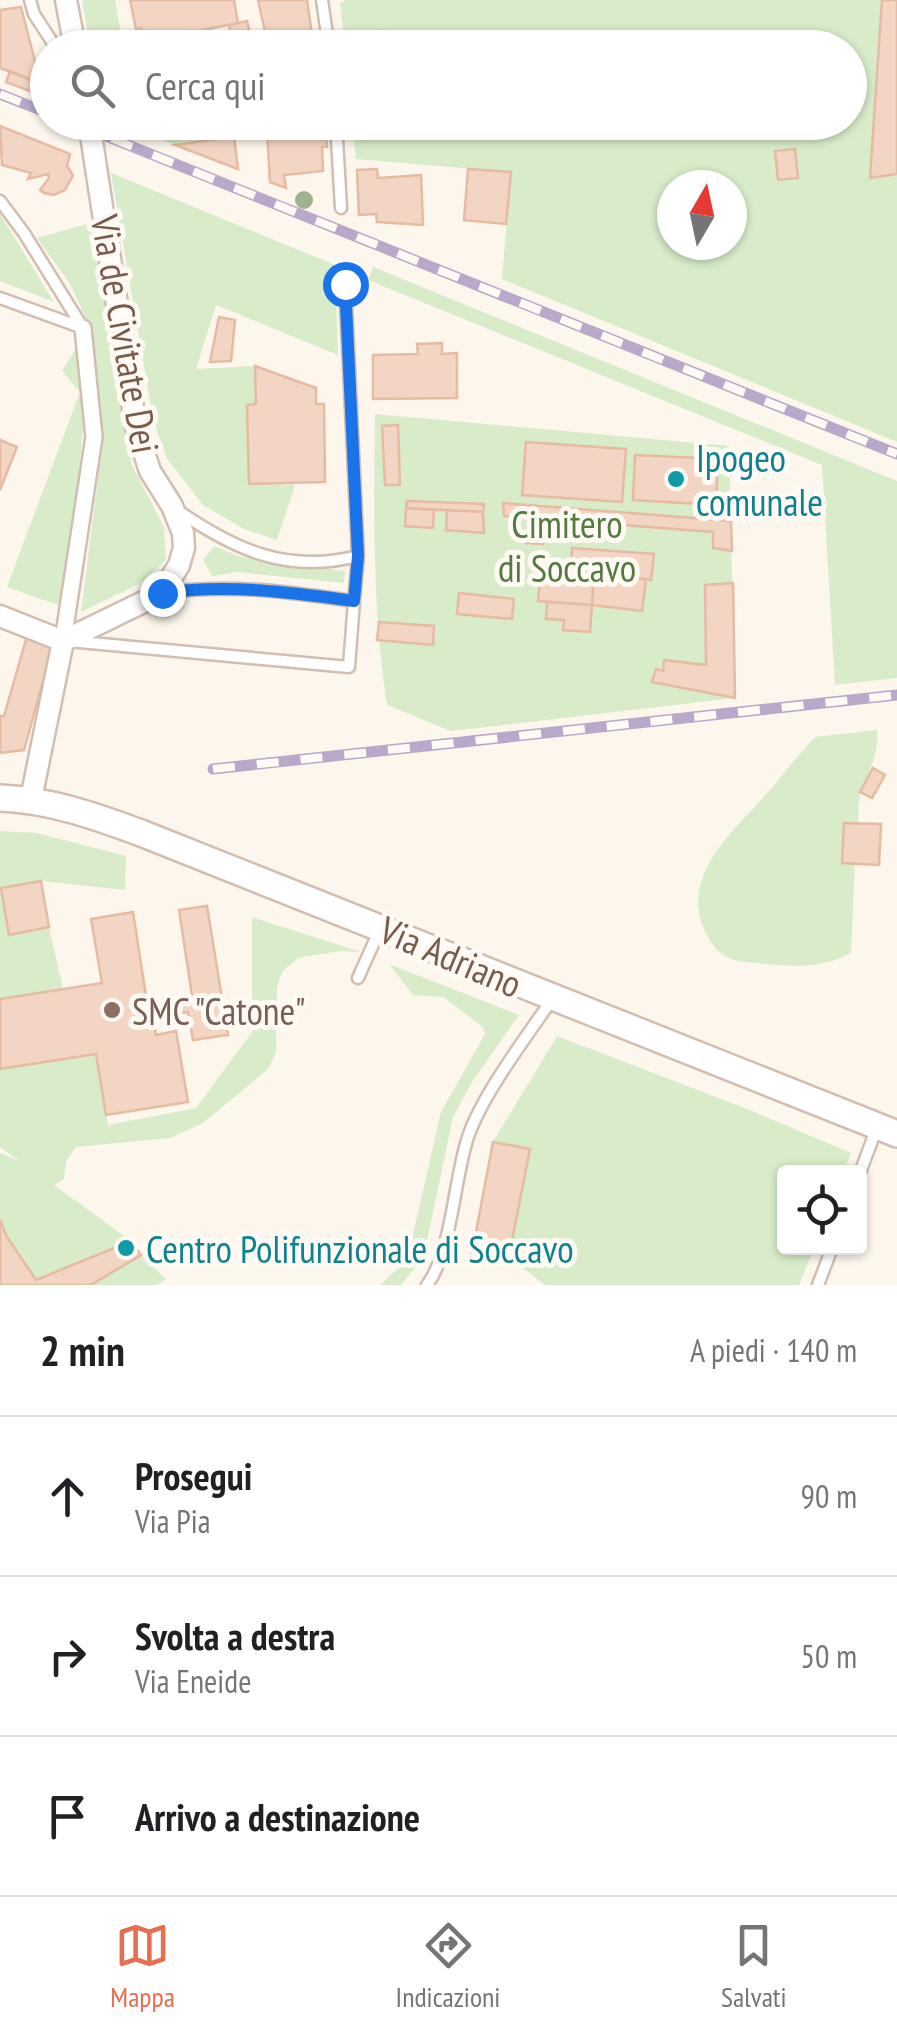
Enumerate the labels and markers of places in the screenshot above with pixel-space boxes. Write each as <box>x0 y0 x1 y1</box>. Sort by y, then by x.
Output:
place label: Ipogeo comunale <box>696 433 823 526</box>
marker: Ipogeo comunale <box>665 468 687 490</box>
place label: SMC "Catone" <box>132 986 306 1035</box>
marker: SMC "Catone" <box>101 999 123 1021</box>
place label: Centro Polifunzionale di Soccavo <box>146 1224 574 1273</box>
marker: Centro Polifunzionale di Soccavo <box>115 1237 137 1259</box>

